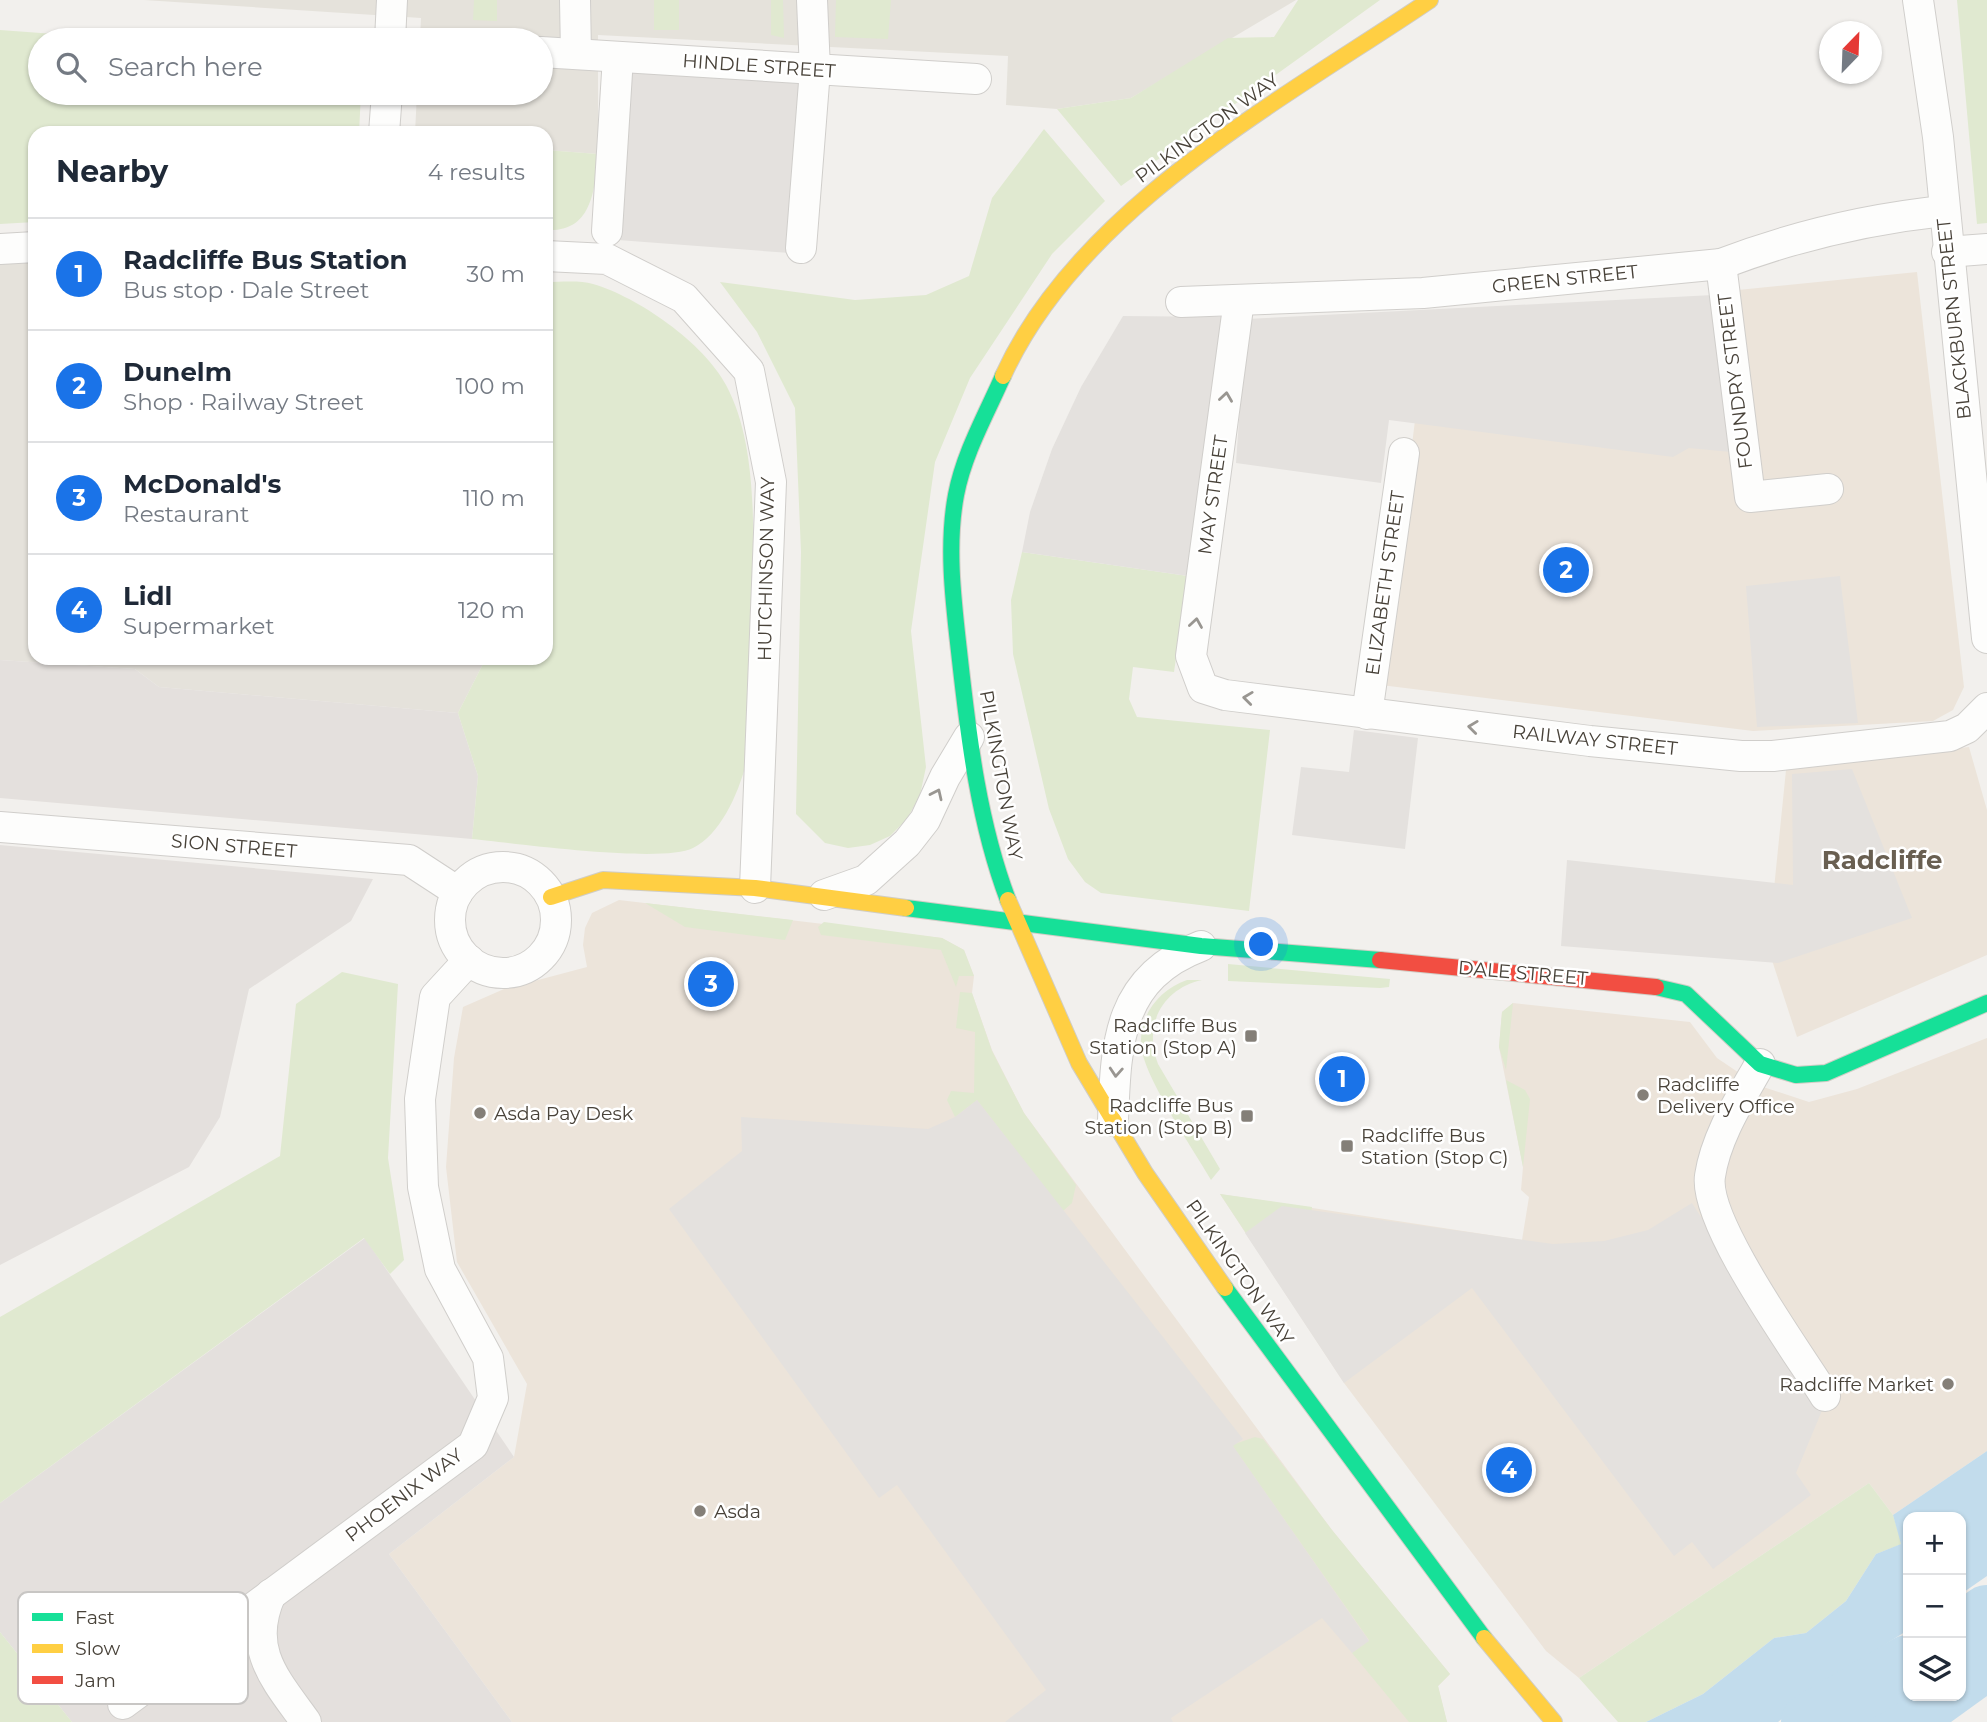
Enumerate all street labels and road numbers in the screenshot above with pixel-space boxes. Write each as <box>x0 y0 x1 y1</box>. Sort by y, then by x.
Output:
street label: HINDLE STREET <box>682 49 837 83</box>
street label: PILKINGTON WAY <box>1131 68 1284 188</box>
street label: BLACKBURN STREET <box>1932 217 1976 421</box>
street label: GREEN STREET <box>1491 260 1639 298</box>
street label: FOUNDRY STREET <box>1713 292 1757 470</box>
street label: MAY STREET <box>1193 434 1233 556</box>
street label: HUTCHINSON WAY <box>753 476 779 661</box>
street label: ELIZABETH STREET <box>1361 489 1409 677</box>
street label: PILKINGTON WAY <box>975 688 1027 863</box>
street label: RAILWAY STREET <box>1511 720 1679 760</box>
street label: SION STREET <box>170 829 298 863</box>
street label: DALE STREET <box>1457 956 1589 990</box>
street label: PILKINGTON WAY <box>1181 1195 1299 1350</box>
street label: PHOENIX WAY <box>341 1443 468 1547</box>

